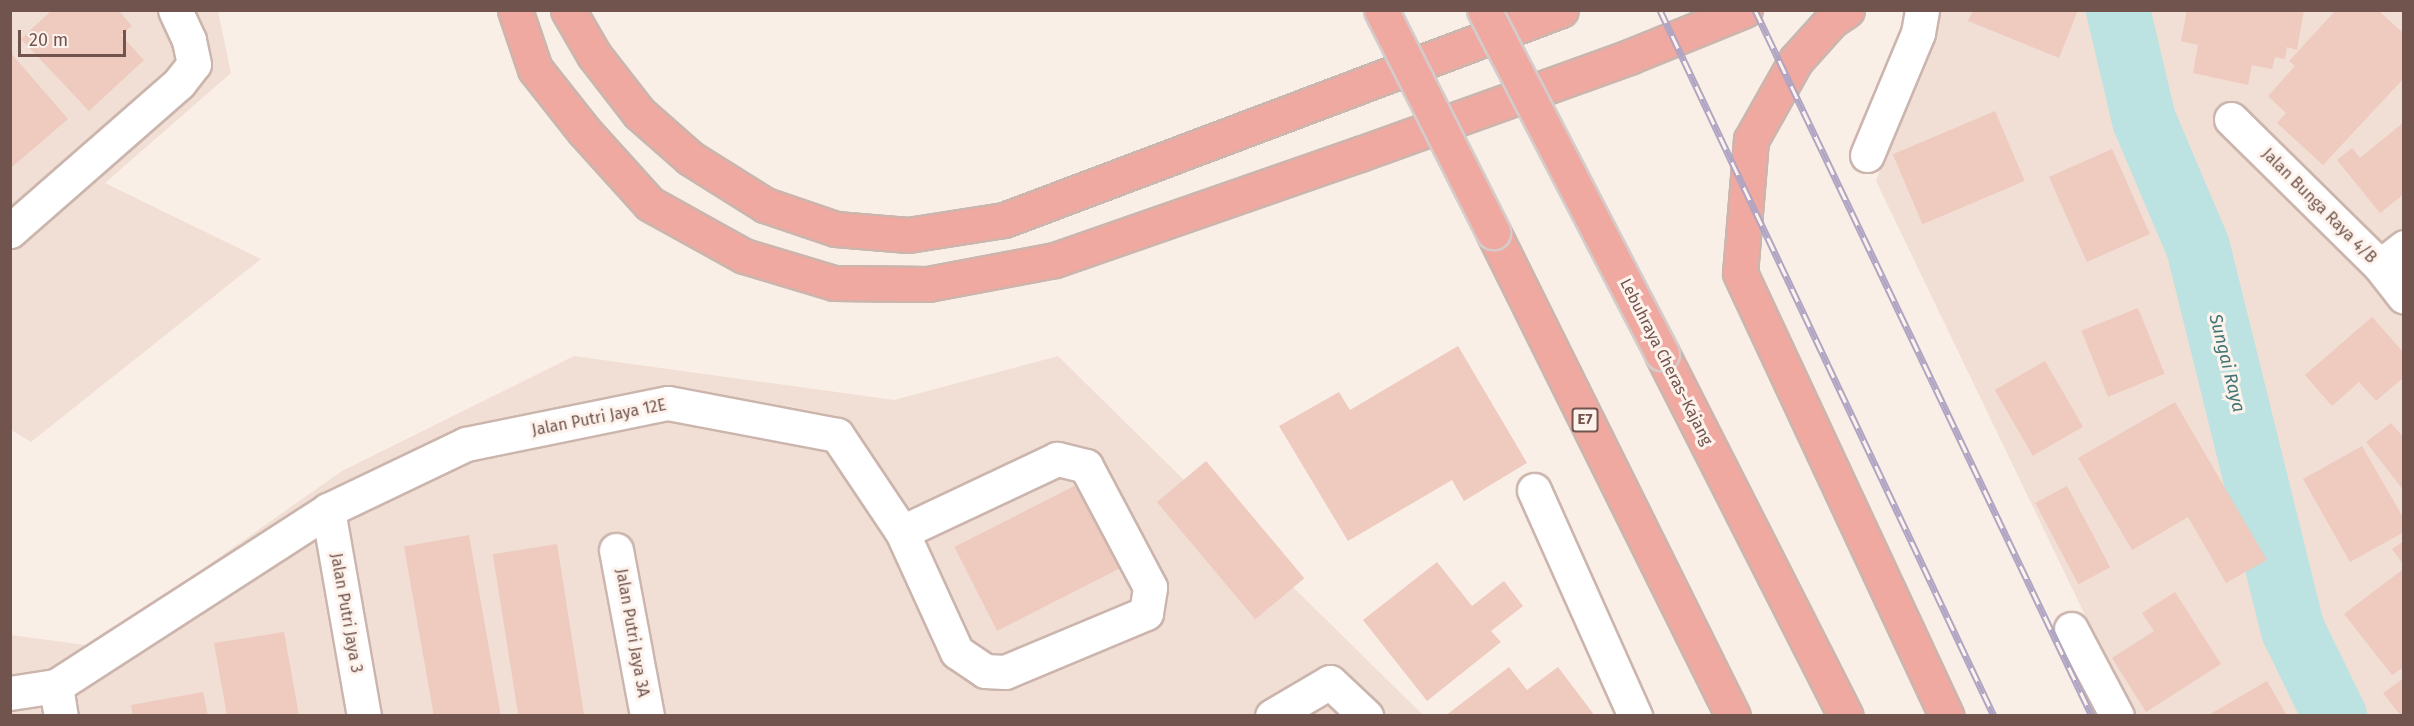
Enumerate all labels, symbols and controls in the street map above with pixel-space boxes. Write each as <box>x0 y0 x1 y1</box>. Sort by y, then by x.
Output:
scale bar <box>21 18 129 56</box>
text: 20 m <box>29 29 68 51</box>
street label: Jalan Bunga Raya 4/B <box>2258 145 2380 267</box>
street label: Lebuhraya Cheras–Kajang <box>1616 275 1716 449</box>
water label: Sungai Raya <box>2204 312 2250 414</box>
street label: Jalan Putri Jaya 12E <box>530 396 668 440</box>
road number: E7 <box>1572 408 1598 432</box>
street label: Jalan Putri Jaya 3 <box>326 552 366 674</box>
street label: Jalan Putri Jaya 3A <box>611 567 653 699</box>

